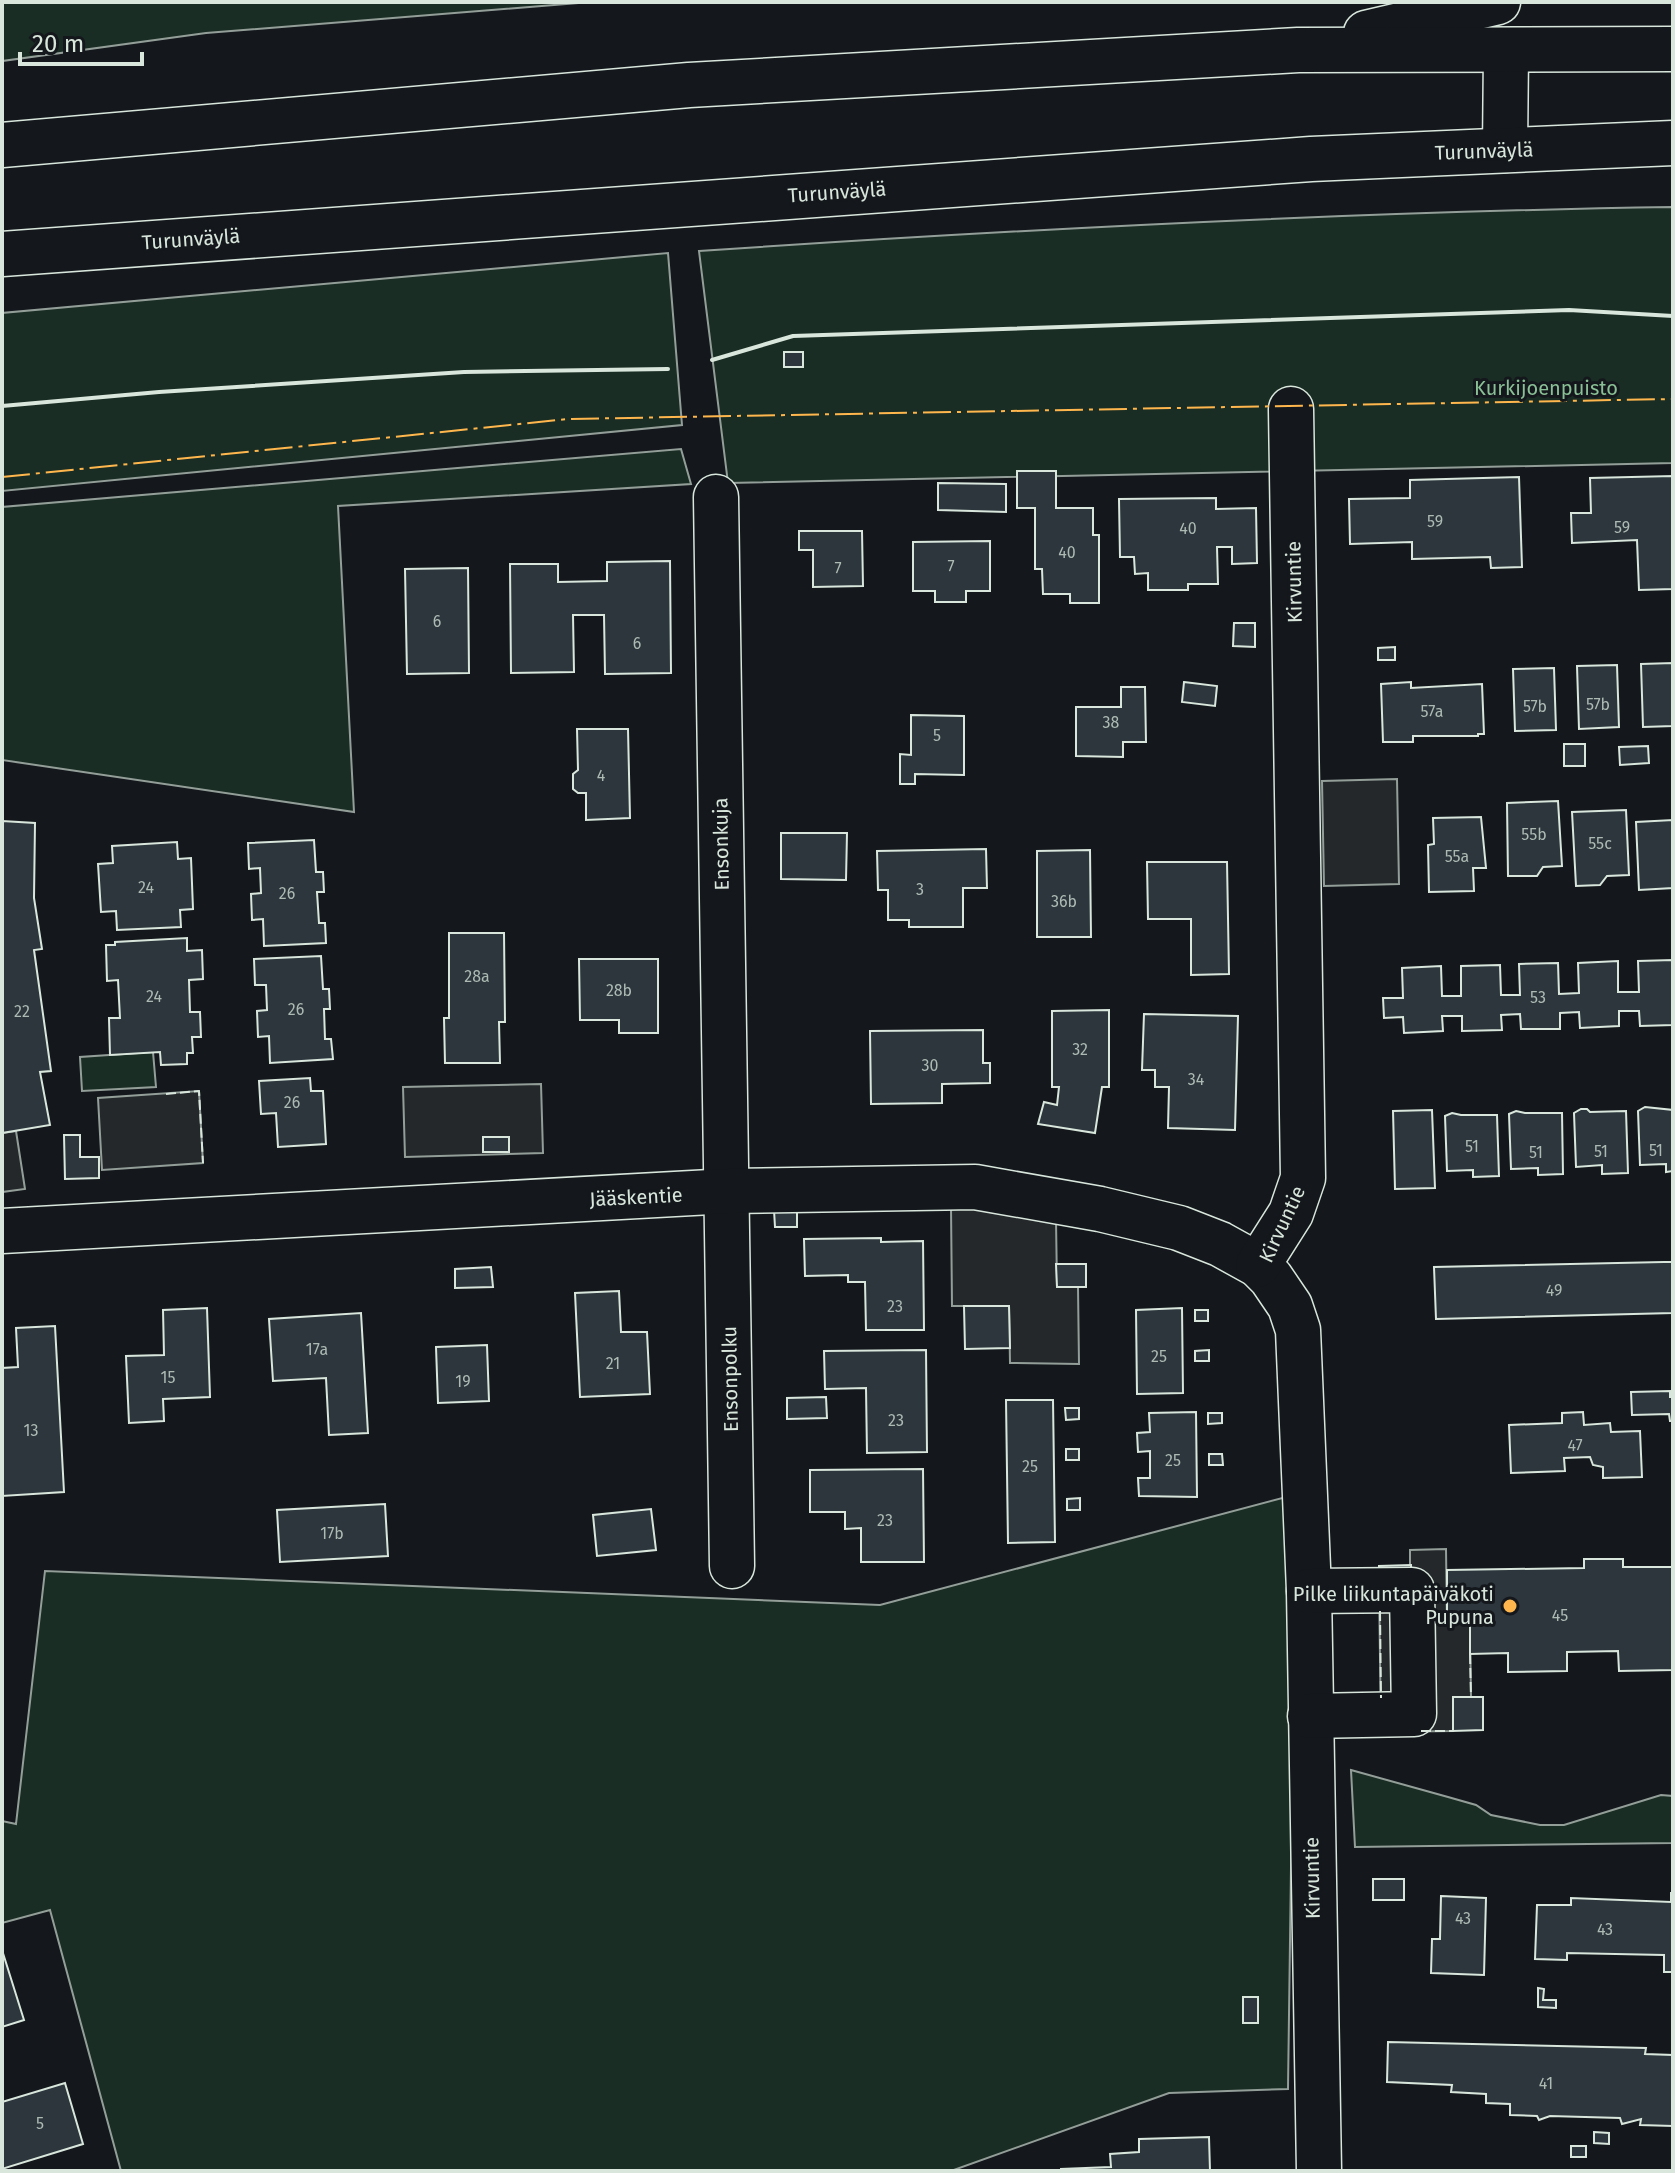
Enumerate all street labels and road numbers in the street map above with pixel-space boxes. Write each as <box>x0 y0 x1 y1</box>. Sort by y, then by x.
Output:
street label: Turunväylä <box>1434 137 1534 165</box>
street label: Turunväylä <box>787 177 887 207</box>
street label: Turunväylä <box>141 224 241 254</box>
street label: Kirvuntie <box>1281 541 1307 623</box>
street label: Ensonkuja <box>708 797 734 891</box>
street label: Kirvuntie <box>1254 1182 1310 1266</box>
street label: Jääskentie <box>589 1183 683 1211</box>
street label: Ensonpolku <box>717 1326 743 1432</box>
street label: Kirvuntie <box>1299 1837 1325 1919</box>

